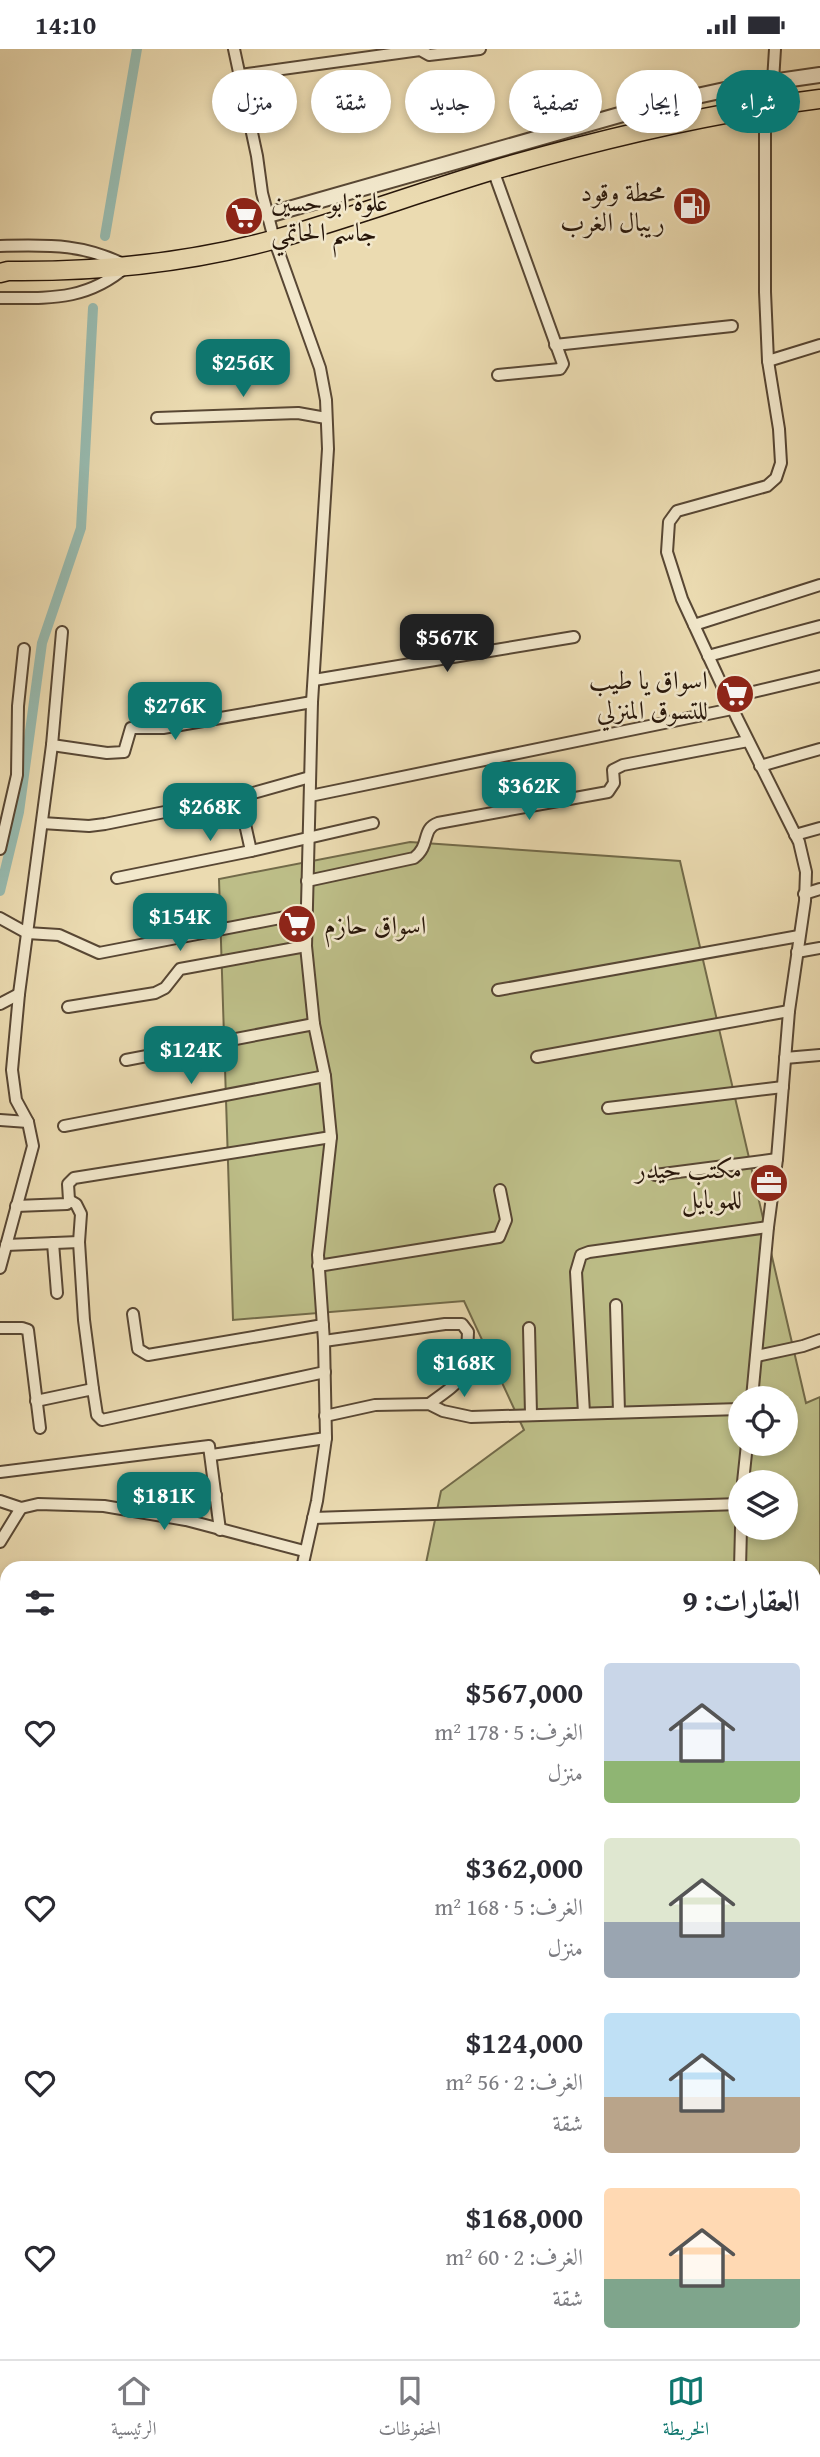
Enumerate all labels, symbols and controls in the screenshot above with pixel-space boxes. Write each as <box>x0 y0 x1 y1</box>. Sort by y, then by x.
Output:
text: 14:10 <box>35 5 96 44</box>
chip: منزل <box>212 70 297 133</box>
chip: شقة <box>311 70 391 133</box>
chip: جديد <box>405 70 495 133</box>
chip: تصفية <box>509 70 602 133</box>
chip: إيجار <box>616 70 702 133</box>
chip: شراء <box>716 70 800 133</box>
place label: محطة وقود ريبال الغرب <box>560 172 665 241</box>
place label: علوة ابو حسين جاسم الحاتمي <box>271 182 388 258</box>
fuel station icon: محطة وقود ريبال الغرب <box>671 185 713 227</box>
supermarket icon: علوة ابو حسين جاسم الحاتمي <box>223 195 265 237</box>
pin: $256K <box>194 339 292 399</box>
text: $256K <box>212 345 274 378</box>
pin: $567K <box>398 615 496 674</box>
text: $567K <box>416 620 478 653</box>
place label: اسواق يا طيب للتسوق المنزلي <box>589 660 708 732</box>
supermarket icon: اسواق يا طيب للتسوق المنزلي <box>714 673 756 715</box>
pin: $276K <box>126 683 224 742</box>
text: $276K <box>144 688 206 721</box>
pin: $362K <box>480 763 578 822</box>
text: $362K <box>498 768 560 801</box>
pin: $268K <box>161 783 259 843</box>
text: $268K <box>179 789 241 822</box>
pin: $154K <box>131 893 229 953</box>
text: $154K <box>149 899 211 932</box>
supermarket icon: اسواق حازم <box>276 903 318 945</box>
place label: اسواق حازم <box>324 905 426 948</box>
pin: $124K <box>142 1027 240 1086</box>
text: $124K <box>160 1032 222 1065</box>
place label: مكتب حيدر للموبايل <box>633 1149 742 1218</box>
office icon: مكتب حيدر للموبايل <box>748 1162 790 1204</box>
pin: $168K <box>415 1339 513 1399</box>
text: $168K <box>433 1345 495 1378</box>
map controls <box>728 1386 798 1540</box>
button: locate <box>728 1386 798 1456</box>
button: layers <box>728 1470 798 1540</box>
pin: $181K <box>115 1473 213 1532</box>
text: $181K <box>133 1478 195 1511</box>
text: العقارات: 9 <box>682 1578 800 1622</box>
icon: filters <box>21 1584 59 1622</box>
text: $567,000 <box>466 1670 583 1714</box>
icon: home <box>660 1691 744 1775</box>
icon: heart <box>21 1714 59 1752</box>
text: الغرف: 5 · 178 m² <box>435 1715 583 1748</box>
text: منزل <box>548 1756 583 1789</box>
text: $362,000 <box>466 1845 583 1889</box>
icon: home <box>660 1866 744 1950</box>
icon: heart <box>21 1889 59 1927</box>
text: الغرف: 5 · 168 m² <box>435 1890 583 1923</box>
text: منزل <box>548 1931 583 1964</box>
text: $124,000 <box>466 2020 583 2064</box>
icon: home <box>660 2041 744 2125</box>
icon: heart <box>21 2064 59 2102</box>
text: الغرف: 2 · 56 m² <box>446 2065 583 2098</box>
text: شقة <box>553 2106 583 2139</box>
text: $168,000 <box>466 2195 583 2239</box>
icon: home <box>660 2216 744 2300</box>
icon: heart <box>21 2239 59 2277</box>
text: الغرف: 2 · 60 m² <box>446 2240 583 2273</box>
text: شقة <box>553 2281 583 2314</box>
tab: الرئيسية <box>111 2372 157 2447</box>
tab: المحفوظات <box>378 2372 441 2447</box>
tab: الخريطة <box>663 2372 709 2447</box>

